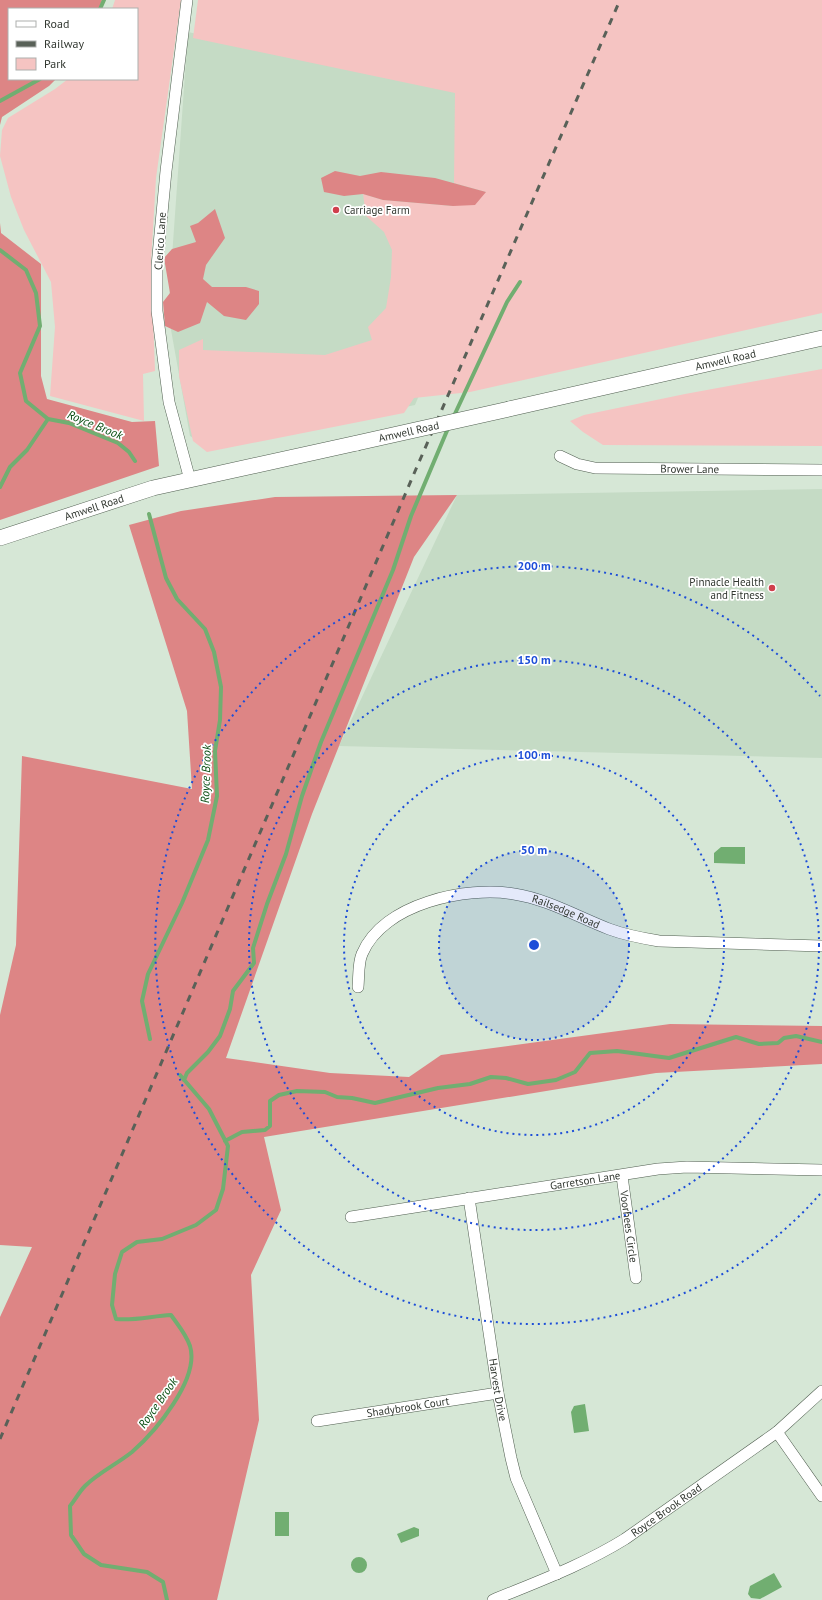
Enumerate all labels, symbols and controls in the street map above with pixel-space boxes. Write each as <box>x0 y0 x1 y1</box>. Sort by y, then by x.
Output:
legend <box>8 8 138 80</box>
text: Road <box>44 16 69 31</box>
text: Railway <box>44 36 84 51</box>
text: Park <box>44 56 66 71</box>
place label: Carriage Farm <box>344 203 410 217</box>
marker: Carriage Farm <box>331 205 341 215</box>
street label: Clerico Lane <box>151 211 169 270</box>
street label: Amwell Road <box>694 346 757 374</box>
water label: Royce Brook <box>65 407 126 443</box>
street label: Amwell Road <box>377 418 440 445</box>
street label: Brower Lane <box>660 462 720 476</box>
street label: Amwell Road <box>63 491 126 523</box>
text: 200 m <box>517 558 551 573</box>
place label: Pinnacle Health and Fitness <box>689 575 764 602</box>
marker: Pinnacle Health and Fitness <box>767 583 777 593</box>
text: 150 m <box>517 652 551 667</box>
water label: Royce Brook <box>197 744 214 803</box>
text: 100 m <box>517 747 551 762</box>
text: 50 m <box>521 842 547 857</box>
street label: Railsedge Road <box>530 891 602 932</box>
centre of rings <box>527 938 541 952</box>
street label: Garretson Lane <box>549 1168 622 1193</box>
street label: Voorhees Circle <box>617 1189 641 1264</box>
street label: Harvest Drive <box>486 1358 511 1423</box>
water label: Royce Brook <box>135 1374 181 1431</box>
street label: Shadybrook Court <box>366 1394 450 1420</box>
street label: Royce Brook Road <box>628 1480 704 1540</box>

